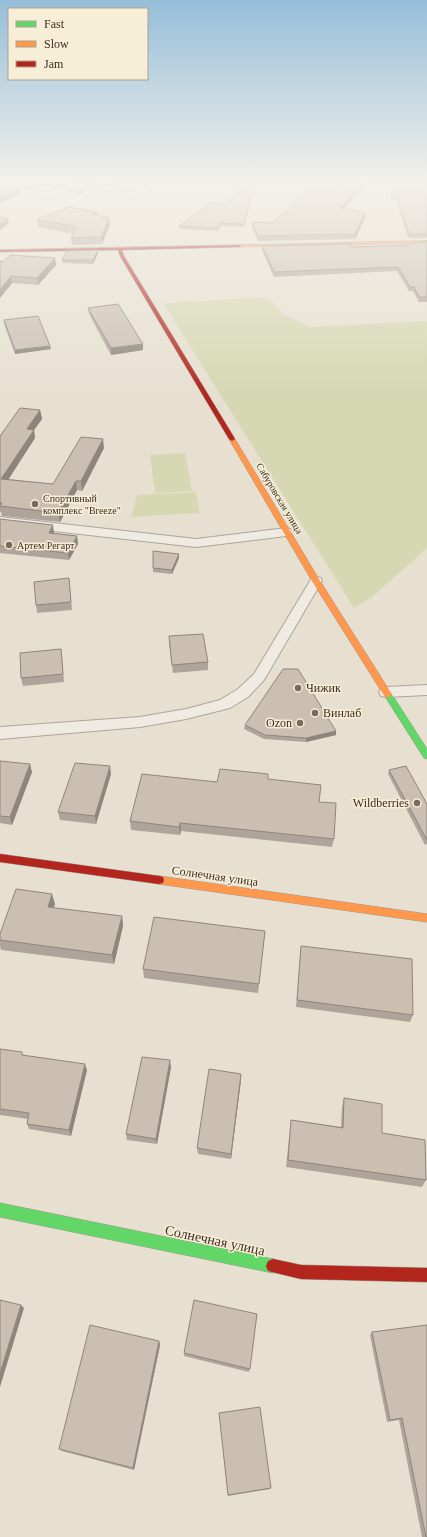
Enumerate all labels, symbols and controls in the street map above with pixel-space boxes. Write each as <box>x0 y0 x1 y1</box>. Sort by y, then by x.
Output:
legend <box>8 8 148 80</box>
text: Fast <box>44 17 65 31</box>
text: Slow <box>44 37 69 51</box>
text: Jam <box>44 57 64 71</box>
street label: Сабуровская улица <box>254 461 305 536</box>
place label: Спортивный комплекс "Breeze" <box>43 493 121 516</box>
marker: Спортивный комплекс "Breeze" <box>30 499 40 509</box>
marker: Артем Регарт <box>4 540 14 550</box>
place label: Артем Регарт <box>17 540 75 551</box>
place label: Чижик <box>306 681 341 695</box>
marker: Чижик <box>293 683 303 693</box>
place label: Винлаб <box>323 706 361 720</box>
marker: Винлаб <box>310 708 320 718</box>
place label: Ozon <box>266 716 292 730</box>
marker: Ozon <box>295 718 305 728</box>
place label: Wildberries <box>353 796 409 810</box>
marker: Wildberries <box>412 798 422 808</box>
street label: Солнечная улица <box>171 863 260 889</box>
street label: Солнечная улица <box>164 1223 267 1259</box>

